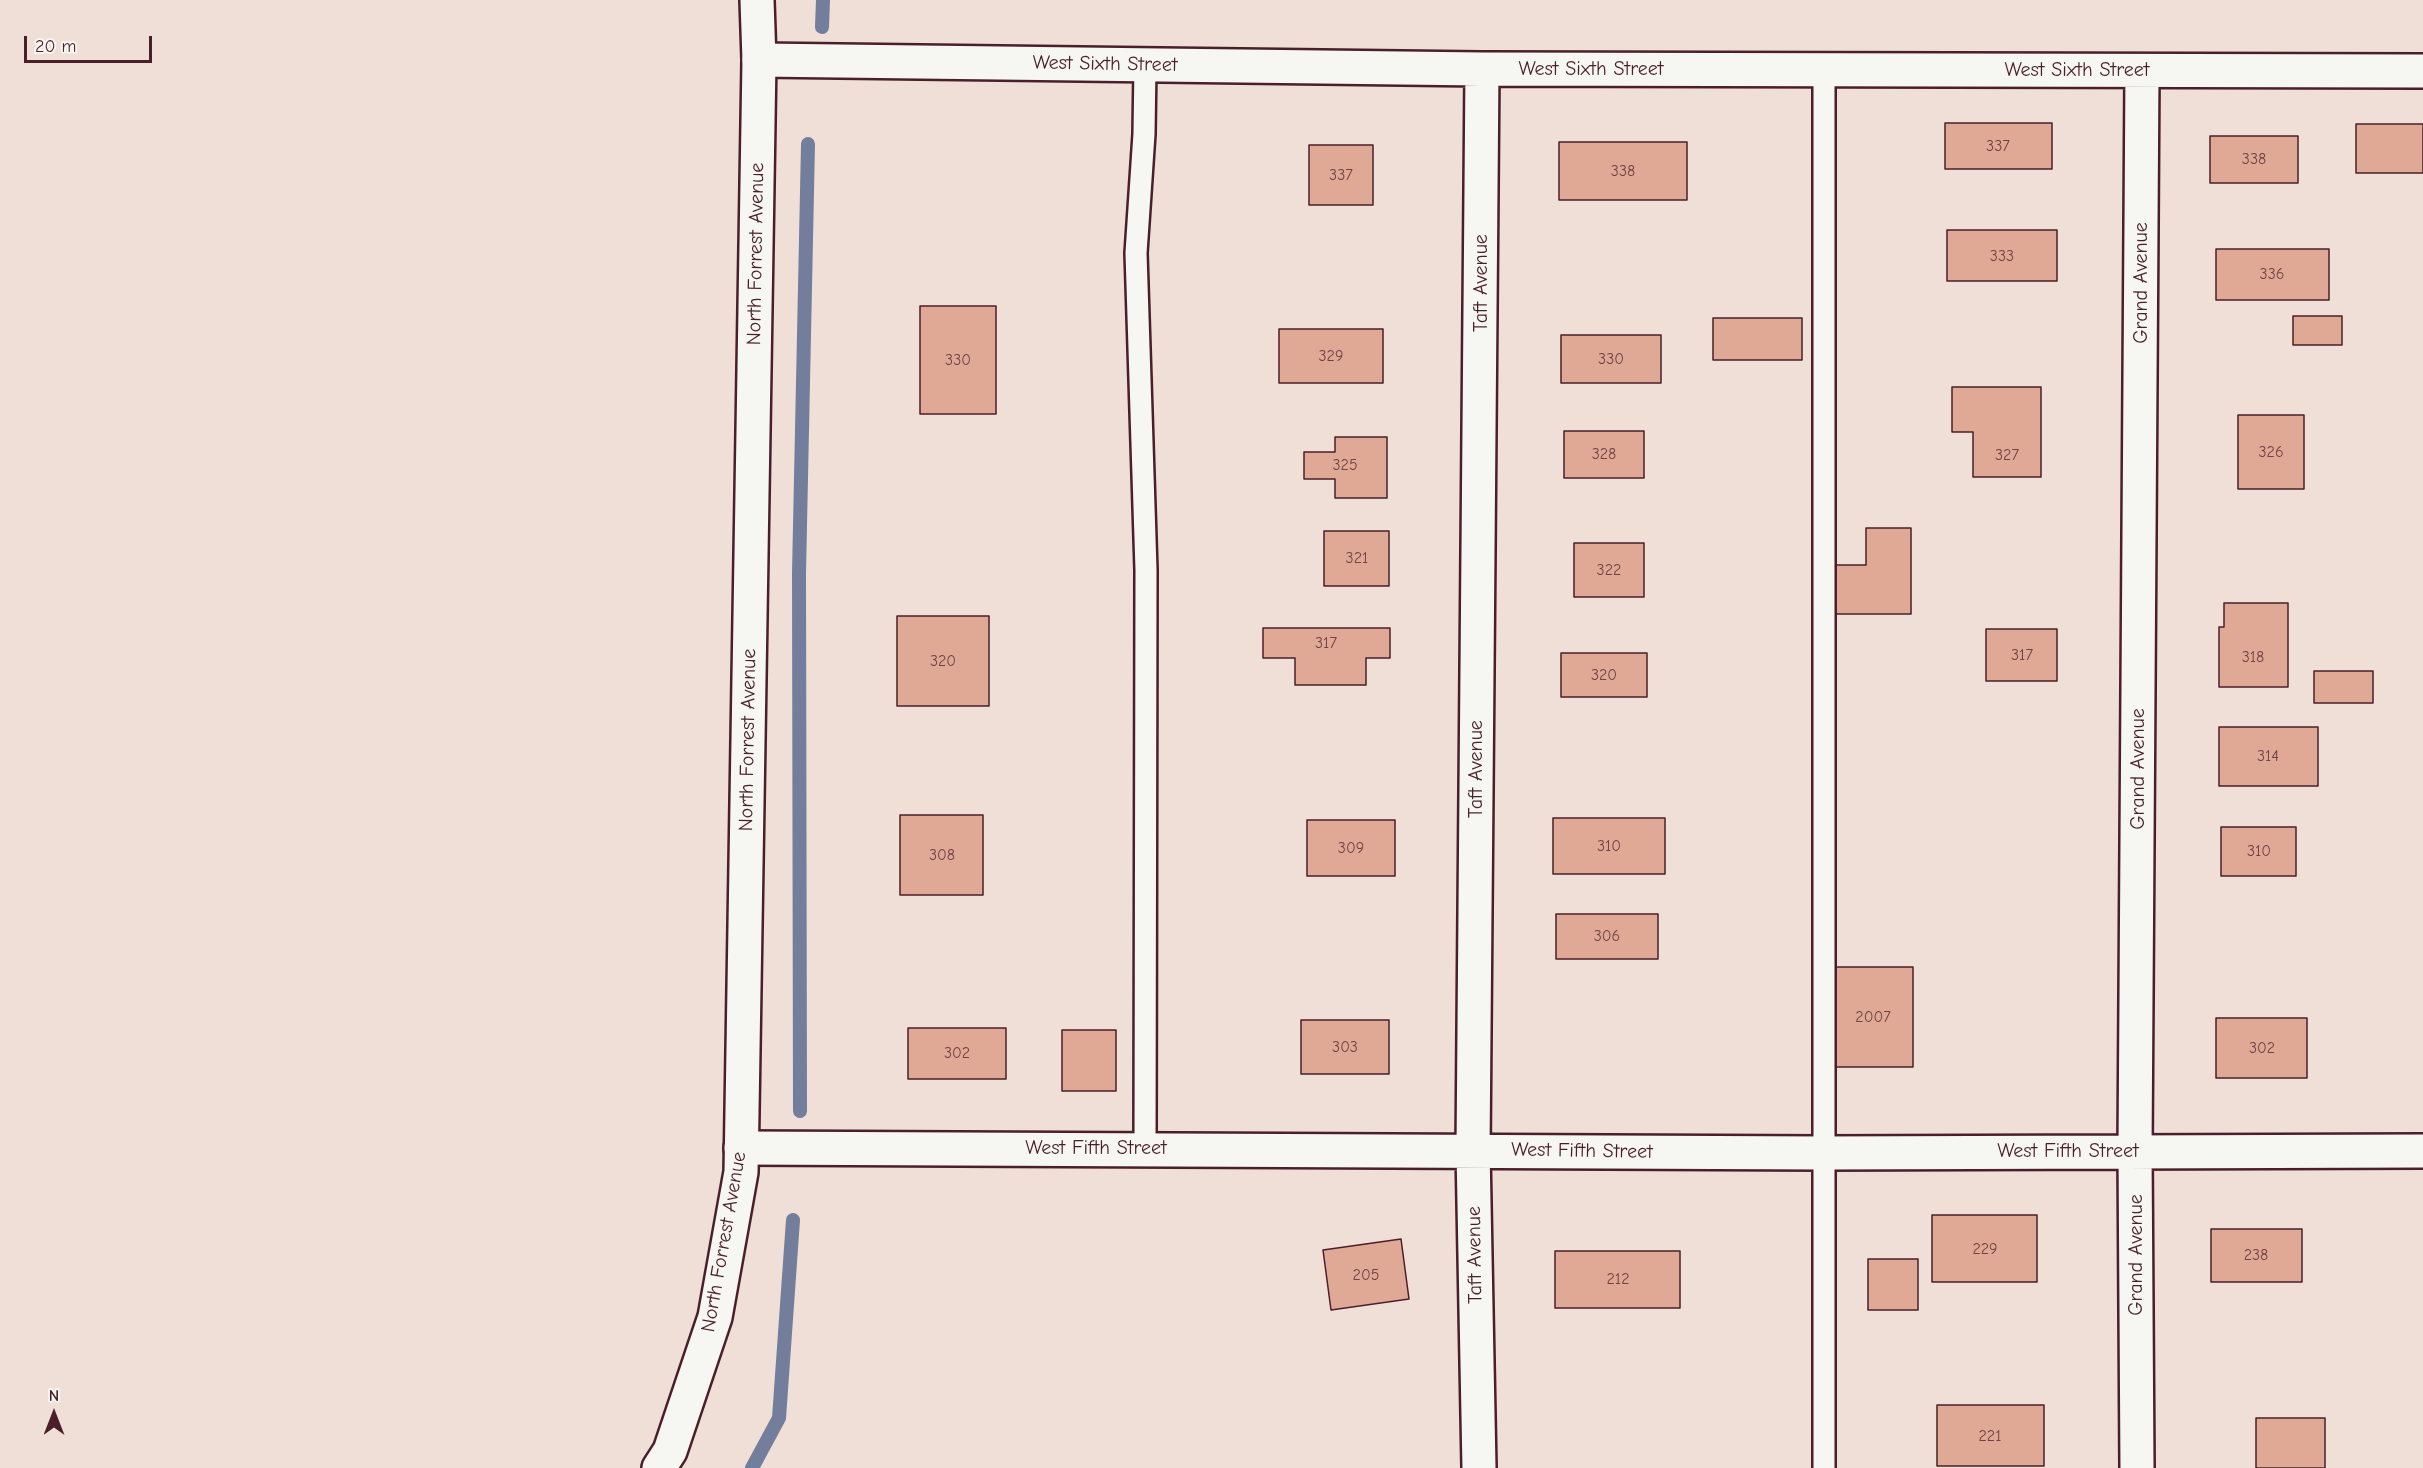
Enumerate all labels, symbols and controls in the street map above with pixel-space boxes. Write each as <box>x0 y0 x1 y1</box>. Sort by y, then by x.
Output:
scale bar <box>27 24 154 62</box>
text: 20 m <box>35 36 76 57</box>
street label: West Sixth Street <box>1032 51 1178 77</box>
street label: West Sixth Street <box>1519 57 1663 81</box>
street label: West Sixth Street <box>2005 58 2149 82</box>
house number: 337 <box>1986 136 2010 156</box>
house number: 338 <box>2242 149 2266 169</box>
house number: 338 <box>1611 161 1635 181</box>
street label: North Forrest Avenue <box>742 162 770 346</box>
house number: 337 <box>1329 165 1353 185</box>
street label: Grand Avenue <box>2129 222 2153 344</box>
street label: Taft Avenue <box>1469 234 1493 332</box>
house number: 333 <box>1990 246 2014 266</box>
house number: 336 <box>2260 264 2284 284</box>
house number: 329 <box>1319 346 1343 366</box>
house number: 330 <box>1598 349 1624 369</box>
house number: 330 <box>945 350 971 370</box>
house number: 326 <box>2258 442 2284 462</box>
house number: 328 <box>1592 444 1616 464</box>
house number: 327 <box>1995 445 2019 465</box>
house number: 325 <box>1332 455 1358 475</box>
house number: 321 <box>1346 548 1368 568</box>
house number: 322 <box>1597 560 1621 580</box>
house number: 317 <box>1315 633 1337 653</box>
house number: 317 <box>2011 645 2033 665</box>
house number: 318 <box>2242 647 2264 667</box>
street label: North Forrest Avenue <box>734 648 762 832</box>
house number: 320 <box>930 651 956 671</box>
house number: 320 <box>1591 665 1617 685</box>
street label: Grand Avenue <box>2126 708 2150 830</box>
street label: Taft Avenue <box>1464 720 1488 818</box>
house number: 314 <box>2257 746 2279 766</box>
house number: 310 <box>1597 836 1621 856</box>
house number: 309 <box>1338 838 1364 858</box>
house number: 310 <box>2247 841 2271 861</box>
house number: 308 <box>929 845 955 865</box>
house number: 306 <box>1594 926 1620 946</box>
house number: 2007 <box>1855 1007 1891 1027</box>
house number: 303 <box>1332 1037 1358 1057</box>
house number: 302 <box>2249 1038 2275 1058</box>
house number: 302 <box>944 1043 970 1063</box>
street label: West Fifth Street <box>1025 1136 1167 1160</box>
street label: West Fifth Street <box>1511 1138 1653 1164</box>
street label: West Fifth Street <box>1997 1139 2139 1163</box>
street label: North Forrest Avenue <box>696 1150 752 1334</box>
street label: Grand Avenue <box>2124 1194 2148 1316</box>
street label: Taft Avenue <box>1462 1206 1488 1304</box>
house number: 229 <box>1972 1239 1998 1259</box>
house number: 238 <box>2244 1245 2268 1265</box>
house number: 205 <box>1353 1265 1379 1285</box>
house number: 212 <box>1606 1269 1630 1289</box>
north arrow <box>24 1384 84 1444</box>
text: N <box>49 1387 59 1405</box>
house number: 221 <box>1978 1426 2002 1446</box>

